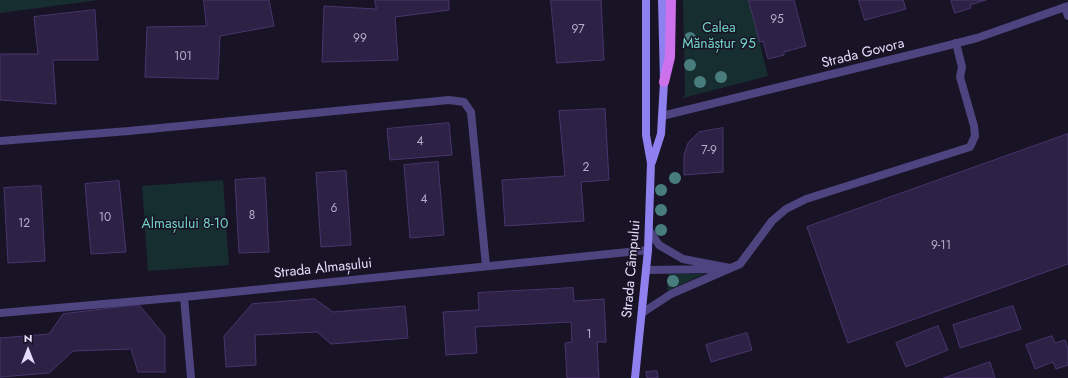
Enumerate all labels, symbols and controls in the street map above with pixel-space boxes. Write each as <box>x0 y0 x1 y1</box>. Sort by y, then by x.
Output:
house number: 95 <box>770 13 784 27</box>
park label: Calea Mănăștur 95 <box>682 21 756 54</box>
house number: 97 <box>572 23 584 37</box>
house number: 99 <box>353 32 367 46</box>
street label: Strada Govora <box>820 36 906 72</box>
house number: 101 <box>174 50 192 64</box>
house number: 4 <box>417 135 423 149</box>
house number: 7-9 <box>701 144 717 158</box>
house number: 2 <box>583 161 589 175</box>
house number: 4 <box>421 193 427 207</box>
house number: 6 <box>331 202 337 216</box>
house number: 8 <box>249 209 255 223</box>
house number: 10 <box>99 211 111 225</box>
house number: 12 <box>18 217 30 231</box>
park label: Almașului 8-10 <box>142 217 228 233</box>
street label: Strada Câmpului <box>619 219 645 319</box>
house number: 9-11 <box>931 239 951 253</box>
street label: Strada Almașului <box>273 255 373 283</box>
house number: 1 <box>586 328 592 342</box>
north arrow <box>8 330 48 370</box>
text: N <box>24 330 32 346</box>

